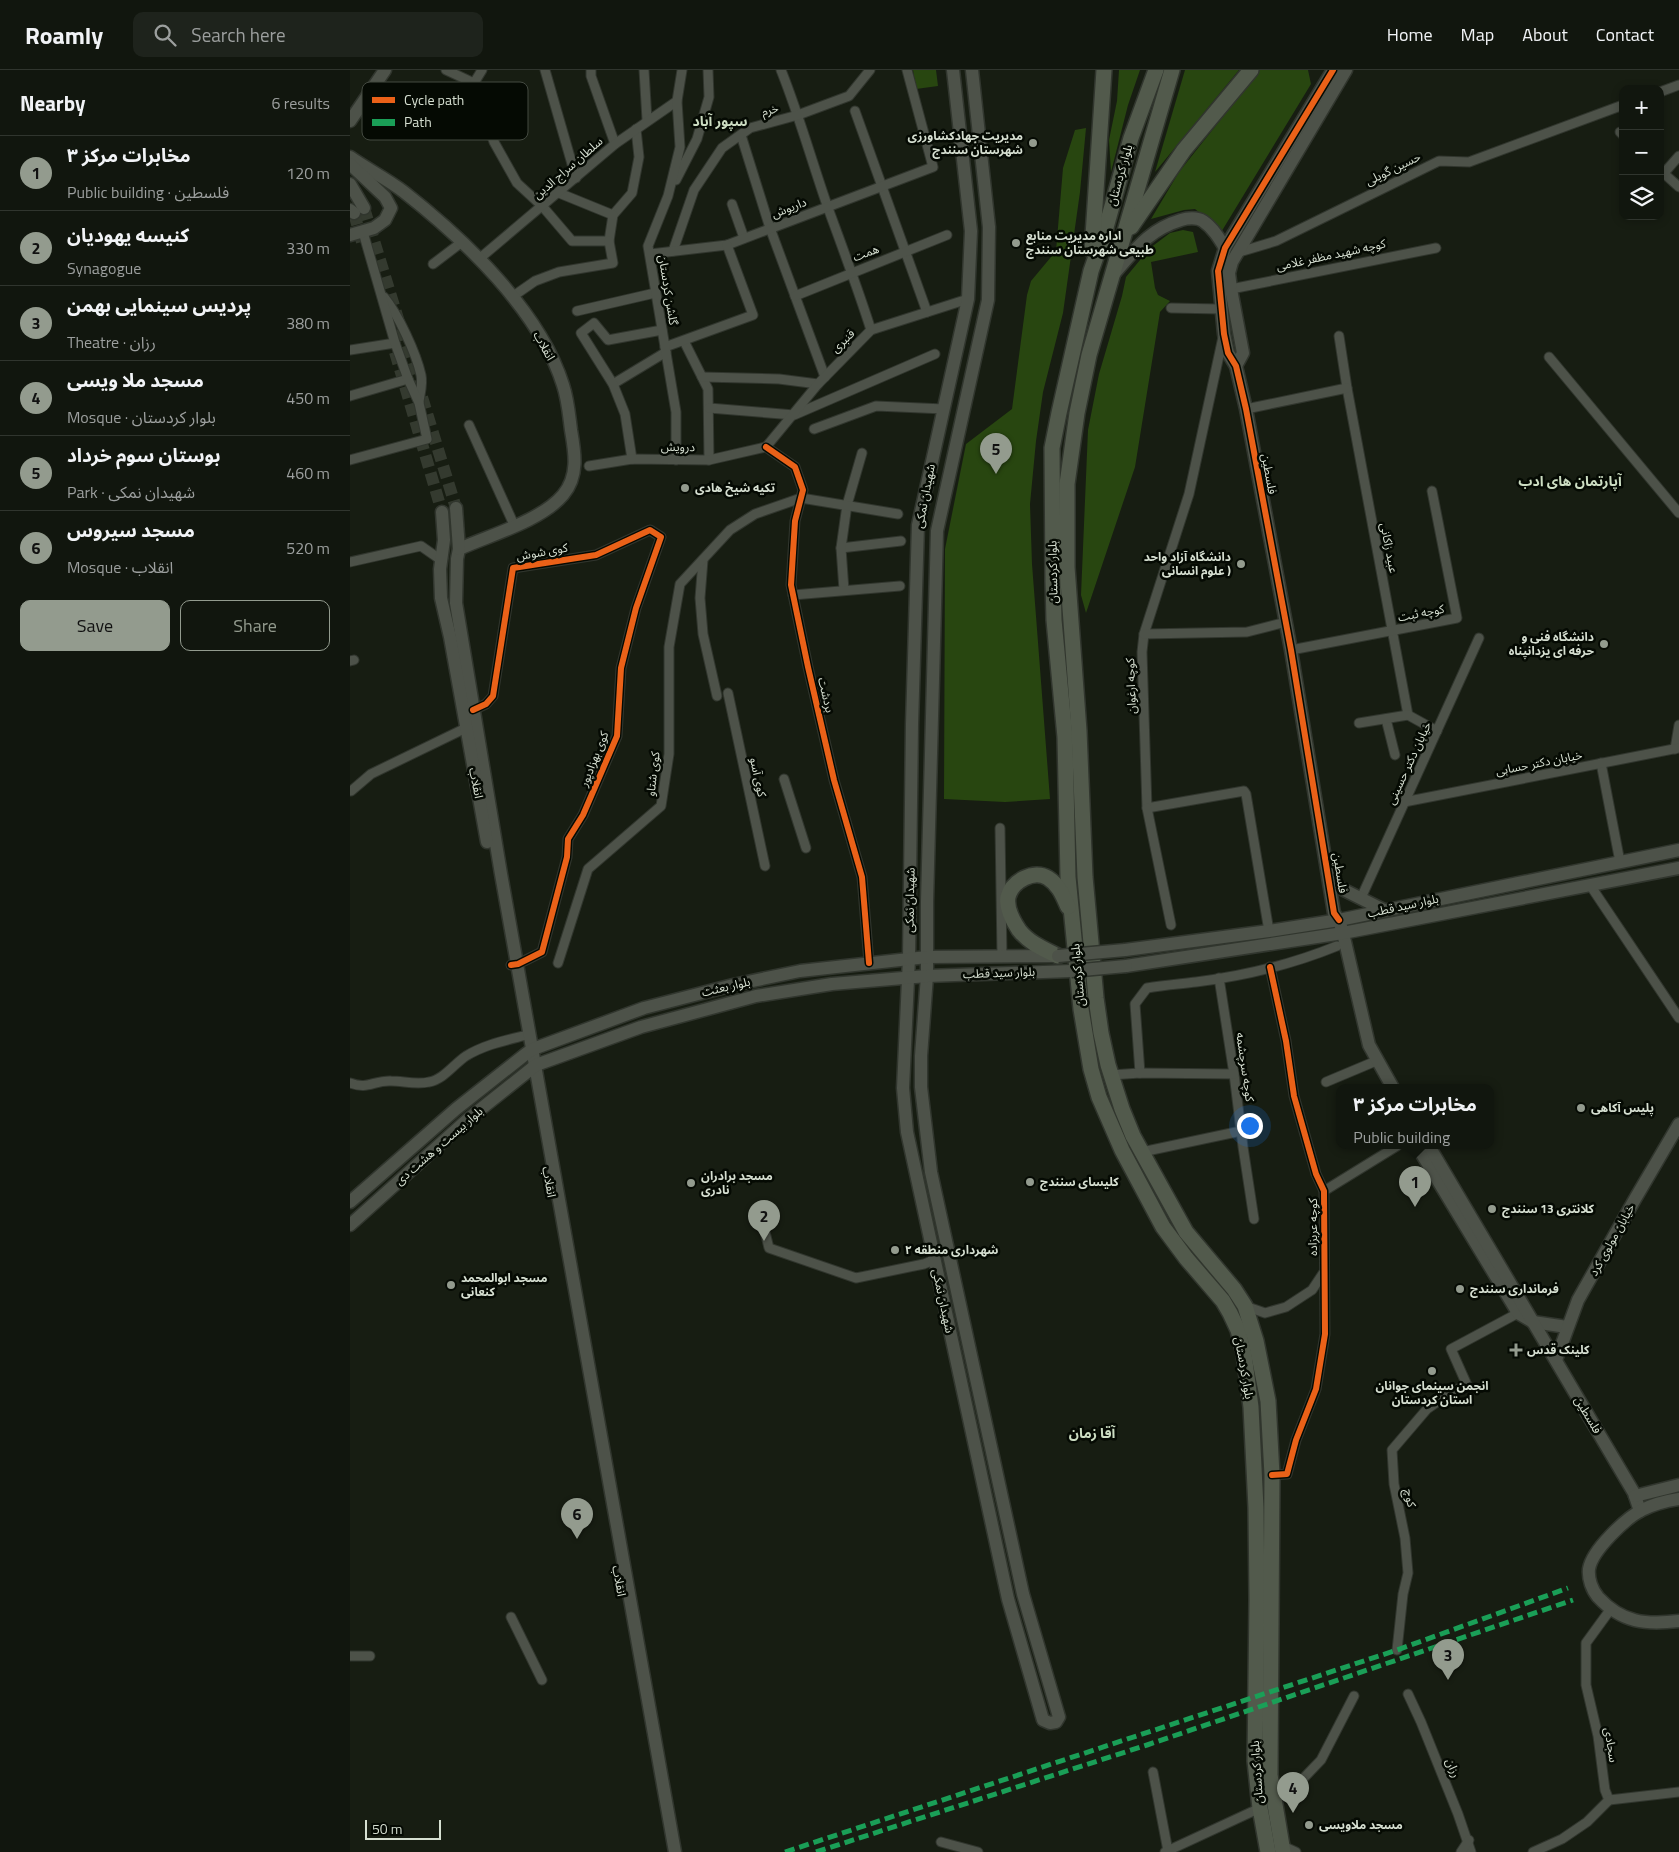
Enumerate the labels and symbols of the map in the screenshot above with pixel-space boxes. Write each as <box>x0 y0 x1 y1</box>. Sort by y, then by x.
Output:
legend <box>362 82 528 140</box>
text: Cycle path <box>404 89 464 110</box>
street label: خرم <box>759 98 781 121</box>
district label: سپور آباد <box>692 110 748 131</box>
text: Path <box>404 111 432 132</box>
place label: مدیریت جهادکشاورزی شهرستان سنندج <box>908 126 1023 159</box>
street label: سلطان سراج الدین <box>528 132 607 204</box>
marker: مدیریت جهادکشاورزی شهرستان سنندج <box>1027 137 1039 149</box>
street label: بلوار کردستان <box>1102 142 1137 208</box>
street label: حسین گویلی <box>1362 147 1424 190</box>
street label: داریوش <box>768 192 809 223</box>
place label: اداره مدیریت منابع طبیعی شهرستان سنندج <box>1026 226 1154 259</box>
street label: کوچه شهید مظفر غلامی <box>1274 233 1389 275</box>
marker: اداره مدیریت منابع طبیعی شهرستان سنندج <box>1010 237 1022 249</box>
street label: همت <box>850 239 882 266</box>
street label: گلشن کردستان <box>654 253 684 327</box>
street label: قنبری <box>826 324 859 357</box>
street label: انقلاب <box>529 328 560 364</box>
pin: 5 <box>980 433 1012 474</box>
street label: درویش <box>661 437 696 456</box>
street label: فلسطین <box>1257 452 1282 496</box>
street label: شهیدان نمکی <box>909 462 940 530</box>
district label: آپارتمان های ادب <box>1518 470 1622 491</box>
place label: تکیه شیخ هادی <box>695 478 776 497</box>
marker: تکیه شیخ هادی <box>679 482 691 494</box>
street label: عبید زاکانی <box>1375 521 1404 575</box>
street label: کوی شوش <box>515 537 570 565</box>
street label: بلوار کردستان <box>1042 540 1063 604</box>
place label: دانشگاه آزاد واحد علوم انسانی ) <box>1144 547 1231 580</box>
marker: دانشگاه آزاد واحد علوم انسانی ) <box>1235 558 1247 570</box>
street label: کوچه ثبت <box>1396 599 1447 626</box>
place label: دانشگاه فنی و حرفه ای یزدانپناه <box>1509 627 1594 660</box>
marker: دانشگاه فنی و حرفه ای یزدانپناه <box>1598 638 1610 650</box>
street label: کوچه ارغوان <box>1120 657 1141 714</box>
street label: بردشت <box>813 675 840 715</box>
street label: خیابان دکتر حسینی <box>1381 718 1436 808</box>
street label: کوی بهزادپور <box>573 727 614 790</box>
street label: خیابان دکتر حسابی <box>1494 745 1584 780</box>
street label: کوی شتاو <box>640 749 665 797</box>
street label: کوی آسو <box>745 755 772 800</box>
street label: انقلاب <box>464 766 489 800</box>
street label: فلسطین <box>1328 851 1353 895</box>
street label: شهیدان نمکی <box>899 867 920 933</box>
street label: بلوار سید قطب <box>1366 889 1440 922</box>
street label: بلوار کردستان <box>1065 943 1090 1007</box>
street label: بلوار سید قطب <box>963 962 1035 983</box>
street label: بلوار بعثت <box>700 972 752 1001</box>
street label: کوچه سرچشمه <box>1231 1031 1260 1104</box>
place label: پلیس آکاهی <box>1591 1098 1654 1117</box>
street label: بلوار بیست و هشت دی <box>390 1102 487 1189</box>
marker: پلیس آکاهی <box>1575 1102 1587 1114</box>
your location <box>1237 1113 1263 1139</box>
street label: انقلاب <box>537 1165 562 1199</box>
place label: مسجد برادران نادری <box>701 1166 773 1199</box>
pin: 1 <box>1399 1166 1431 1207</box>
place label: کلیسای سنندج <box>1040 1172 1119 1191</box>
marker: کلیسای سنندج <box>1024 1176 1036 1188</box>
marker: مسجد برادران نادری <box>685 1177 697 1189</box>
street label: کوچه عربزاده <box>1303 1197 1322 1256</box>
place label: کلانتری 13 سنندج <box>1502 1199 1595 1218</box>
pin: 2 <box>748 1200 780 1241</box>
street label: خیابان مولوی کرد <box>1584 1200 1639 1279</box>
marker: کلانتری 13 سنندج <box>1486 1203 1498 1215</box>
place label: شهرداری منطقه ۲ <box>905 1240 998 1259</box>
marker: شهرداری منطقه ۲ <box>889 1244 901 1256</box>
street label: شهیدان نمکی <box>927 1267 960 1335</box>
place label: مسجد ابوالمحمد کنعانی <box>461 1268 547 1301</box>
marker: مسجد ابوالمحمد کنعانی <box>445 1279 457 1291</box>
place label: فرمانداری سنندج <box>1470 1279 1559 1298</box>
marker: فرمانداری سنندج <box>1454 1283 1466 1295</box>
street label: بلوار کردستان <box>1230 1335 1259 1401</box>
place label: کلینک قدس <box>1527 1340 1590 1359</box>
marker: کلینک قدس <box>1509 1343 1523 1357</box>
marker: انجمن سینمای جوانان استان کردستان <box>1426 1365 1438 1377</box>
place label: انجمن سینمای جوانان استان کردستان <box>1375 1376 1489 1409</box>
street label: فلسطین <box>1570 1392 1607 1437</box>
district label: آقا زمان <box>1069 1422 1116 1443</box>
street label: کوچ <box>1399 1487 1422 1510</box>
pin: 6 <box>561 1498 593 1539</box>
street label: انقلاب <box>607 1564 632 1598</box>
pin: 3 <box>1432 1639 1464 1680</box>
street label: سجادی <box>1599 1726 1624 1764</box>
street label: بلوار کردستان <box>1245 1740 1268 1804</box>
street label: رزان <box>1441 1755 1466 1780</box>
pin: 4 <box>1277 1772 1309 1813</box>
place label: مسجد ملاویسی <box>1319 1815 1403 1834</box>
scale bar <box>365 1817 441 1840</box>
marker: مسجد ملاویسی <box>1303 1819 1315 1831</box>

